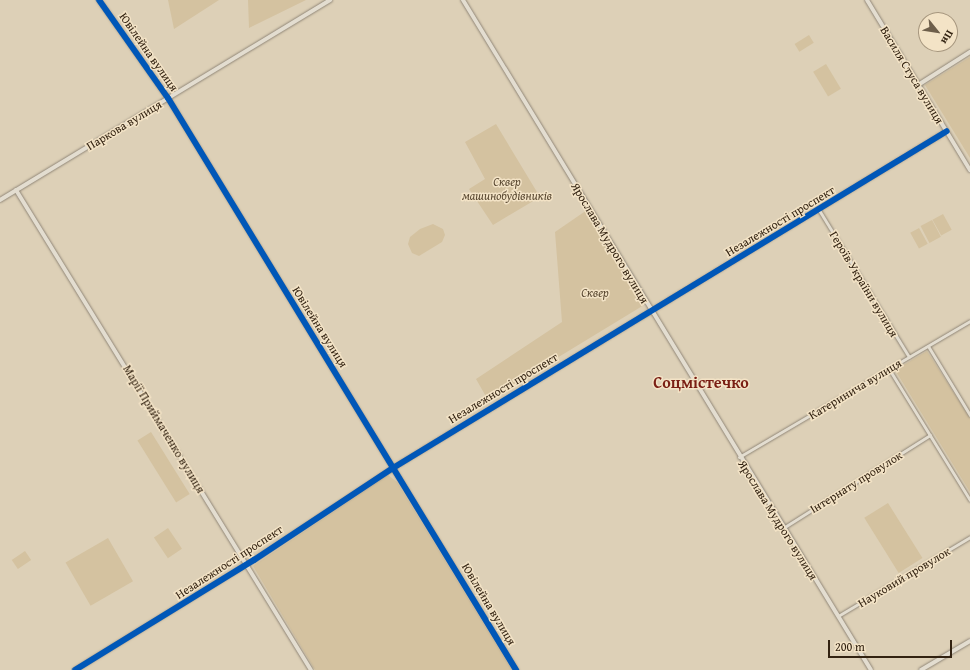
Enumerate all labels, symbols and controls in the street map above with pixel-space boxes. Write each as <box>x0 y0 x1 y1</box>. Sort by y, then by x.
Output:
street label: Ювілейна вулиця <box>116 10 182 94</box>
north arrow <box>918 12 958 52</box>
street label: Василя Стуса вулиця <box>877 24 947 126</box>
text: Пн <box>937 27 958 48</box>
street label: Паркова вулиця <box>84 97 164 153</box>
park label: Сквер машинобудівників <box>462 175 552 203</box>
street label: Ярослава Мудрого вулиця <box>568 180 652 306</box>
street label: Незалежності проспект <box>723 183 837 259</box>
street label: Героїв України вулиця <box>827 228 901 340</box>
street label: Ювілейна вулиця <box>289 284 351 370</box>
park label: Сквер <box>581 286 609 300</box>
street label: Незалежності проспект <box>446 350 560 426</box>
street label: Катеринича вулиця <box>806 356 904 422</box>
street label: Марії Приймаченко вулиця <box>120 362 208 496</box>
district label: Соцмістечко <box>653 372 749 392</box>
street label: Інтернату провулок <box>807 448 905 516</box>
street label: Ярослава Мудрого вулиця <box>735 457 821 583</box>
street label: Незалежності проспект <box>173 522 285 602</box>
street label: Науковий провулок <box>855 544 953 610</box>
street label: Ювілейна вулиця <box>459 561 519 647</box>
scale bar <box>830 632 954 658</box>
text: 200 m <box>835 638 865 655</box>

